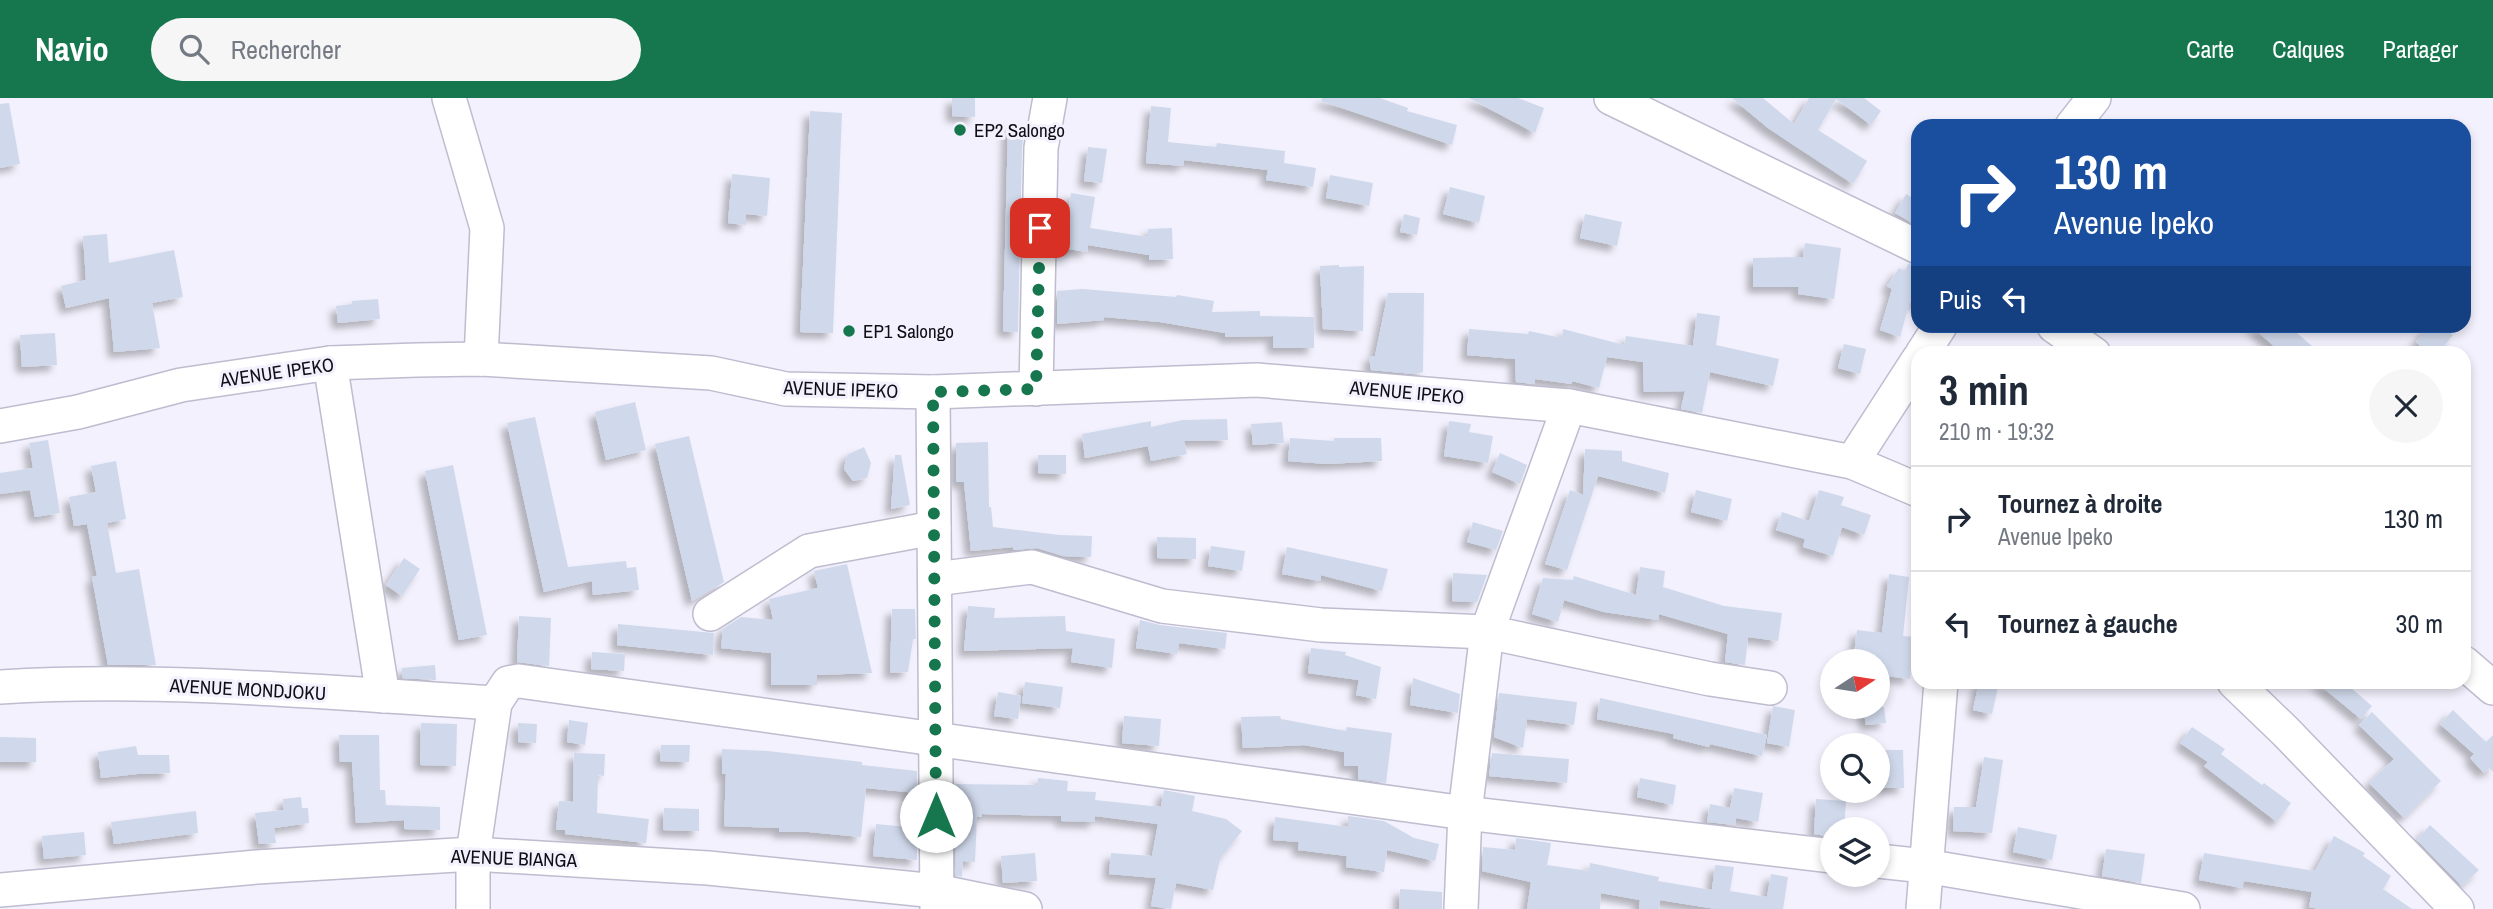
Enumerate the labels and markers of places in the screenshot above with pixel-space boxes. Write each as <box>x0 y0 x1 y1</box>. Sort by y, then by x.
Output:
place label: EP2 Salongo <box>974 117 1065 143</box>
marker: EP2 Salongo <box>952 122 968 138</box>
pin <box>1010 198 1070 258</box>
place label: EP1 Salongo <box>863 318 954 344</box>
marker: EP1 Salongo <box>841 323 857 339</box>

